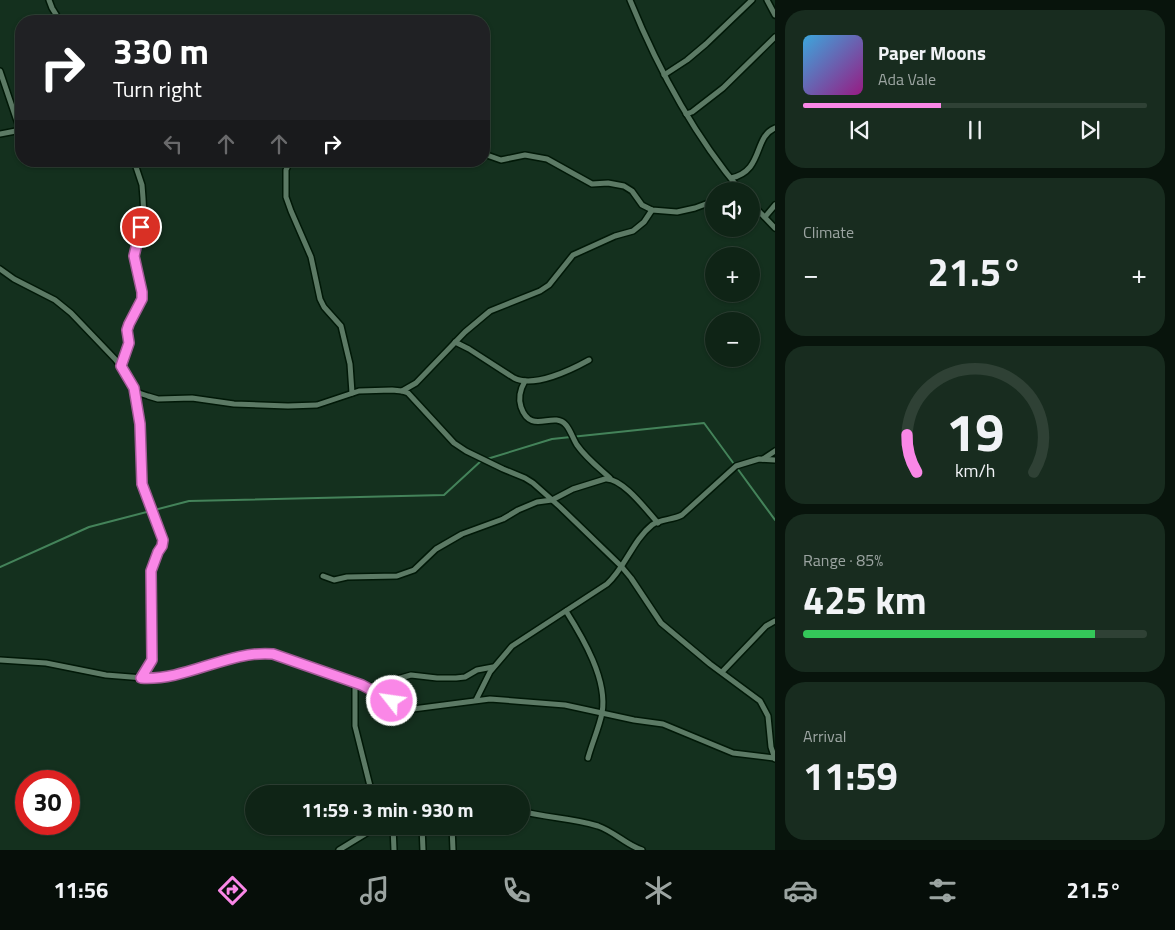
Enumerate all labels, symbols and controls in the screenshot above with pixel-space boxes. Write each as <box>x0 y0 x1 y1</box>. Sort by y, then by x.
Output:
text: 330 m <box>113 24 209 78</box>
icon: right <box>30 35 95 100</box>
text: Paper Moons <box>878 38 986 67</box>
text: Ada Vale <box>878 67 936 91</box>
text: Turn right <box>113 72 202 106</box>
icon: previous <box>846 116 874 144</box>
icon: pause <box>961 116 989 144</box>
icon: next <box>1076 116 1104 144</box>
icon: left <box>159 130 187 158</box>
icon: ahead <box>212 130 240 158</box>
icon: ahead <box>265 130 293 158</box>
icon: right <box>318 130 346 158</box>
map controls <box>705 182 760 367</box>
button: sound <box>705 182 760 237</box>
pin <box>120 206 162 248</box>
icon: arrive <box>127 213 155 241</box>
text: Climate <box>803 220 854 244</box>
text: 21.5° <box>928 243 1022 301</box>
button: + <box>705 247 760 302</box>
text: − <box>803 252 819 295</box>
text: + <box>1131 252 1147 295</box>
button: − <box>705 312 760 367</box>
text: 19 <box>946 392 1004 471</box>
text: km/h <box>955 457 995 484</box>
text: Range · 85% <box>803 548 883 572</box>
text: 425 km <box>803 571 927 629</box>
position arrow <box>365 674 417 726</box>
text: Arrival <box>803 724 846 748</box>
text: 11:59 <box>803 747 898 805</box>
speed limit sign: 30 <box>15 770 80 835</box>
text: 11:59 · 3 min · 930 m <box>301 795 474 824</box>
text: 11:56 <box>53 873 108 907</box>
icon: directions <box>215 873 250 908</box>
icon: music <box>357 873 392 908</box>
icon: phone <box>499 873 534 908</box>
icon: climate <box>641 873 676 908</box>
icon: car <box>783 873 818 908</box>
icon: filters <box>925 873 960 908</box>
text: 21.5° <box>1067 873 1122 907</box>

